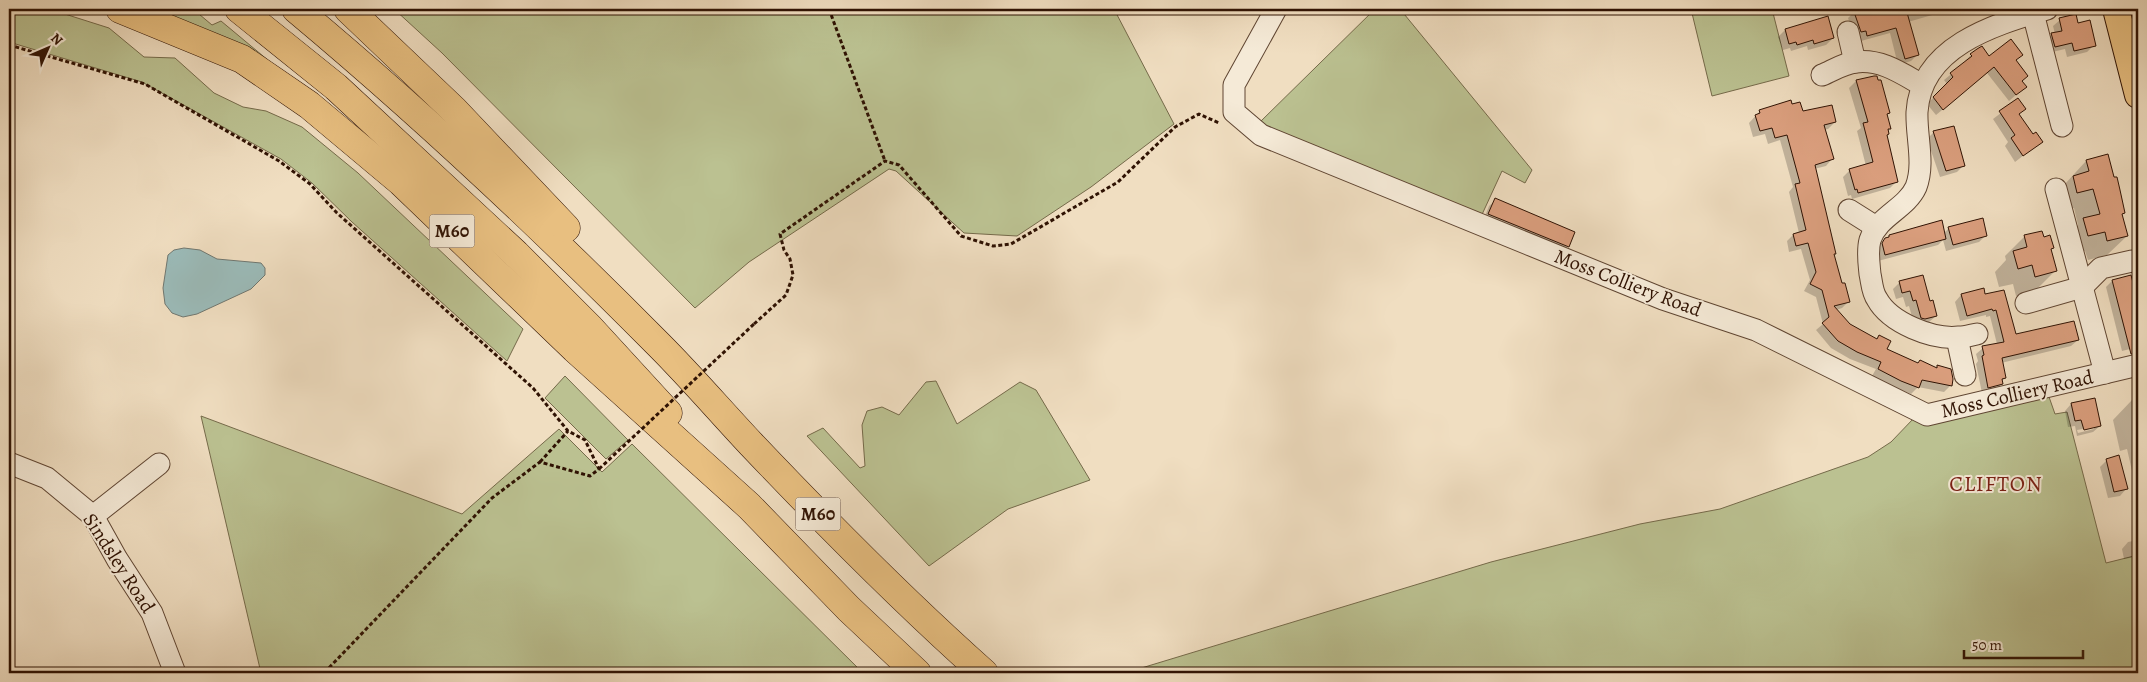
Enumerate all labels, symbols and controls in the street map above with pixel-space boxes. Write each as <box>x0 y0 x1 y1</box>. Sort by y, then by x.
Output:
north arrow <box>22 22 72 72</box>
text: N <box>47 29 67 49</box>
road number: M60 <box>430 215 474 248</box>
street label: Moss Colliery Road <box>1551 243 1706 324</box>
street label: Moss Colliery Road <box>1938 363 2096 425</box>
district label: CLIFTON <box>1949 469 2043 499</box>
road number: M60 <box>796 498 840 530</box>
street label: Sindsley Road <box>77 508 162 618</box>
scale bar <box>1964 627 2083 659</box>
text: 50 m <box>1972 635 2002 655</box>

